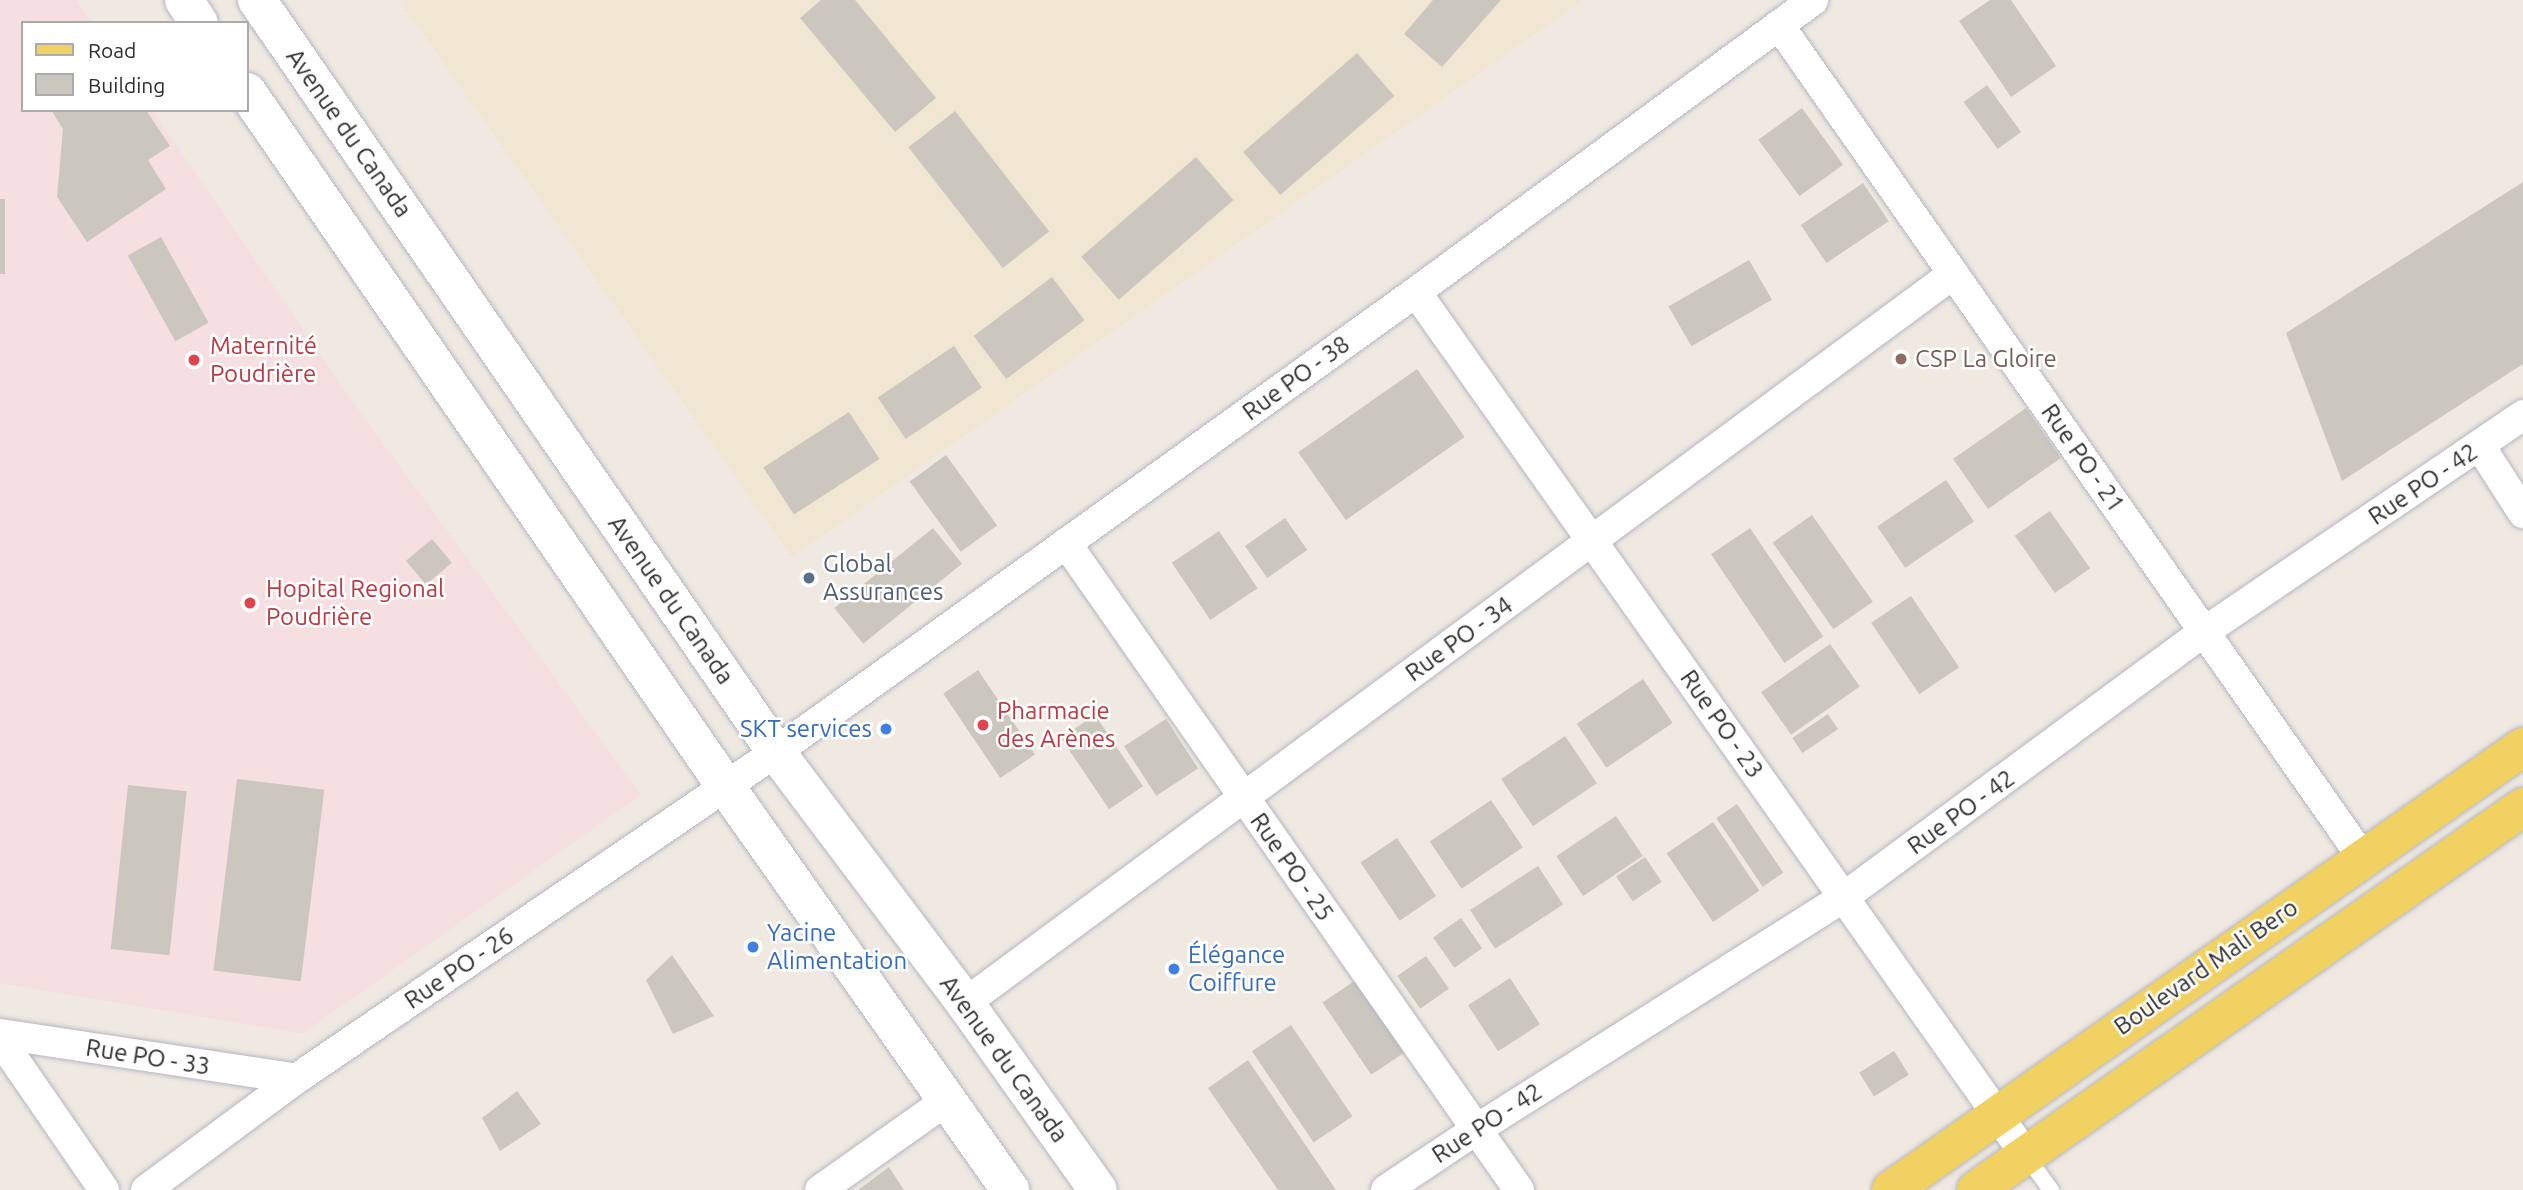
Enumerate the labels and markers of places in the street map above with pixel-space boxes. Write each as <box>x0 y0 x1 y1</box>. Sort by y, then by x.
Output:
place label: Maternité Poudrière <box>210 332 317 388</box>
place label: CSP La Gloire <box>1915 345 2057 373</box>
marker: Maternité Poudrière <box>184 350 204 370</box>
marker: CSP La Gloire <box>1893 351 1909 367</box>
place label: Global Assurances <box>823 550 943 606</box>
marker: Global Assurances <box>801 570 817 586</box>
place label: Hopital Regional Poudrière <box>266 575 444 631</box>
marker: Hopital Regional Poudrière <box>240 593 260 613</box>
place label: Pharmacie des Arènes <box>997 697 1115 753</box>
place label: SKT services <box>740 715 872 743</box>
marker: Pharmacie des Arènes <box>975 717 991 733</box>
marker: SKT services <box>878 721 894 737</box>
place label: Yacine Alimentation <box>767 919 907 975</box>
marker: Yacine Alimentation <box>745 939 761 955</box>
place label: Élégance Coiffure <box>1188 941 1285 997</box>
marker: Élégance Coiffure <box>1166 961 1182 977</box>

